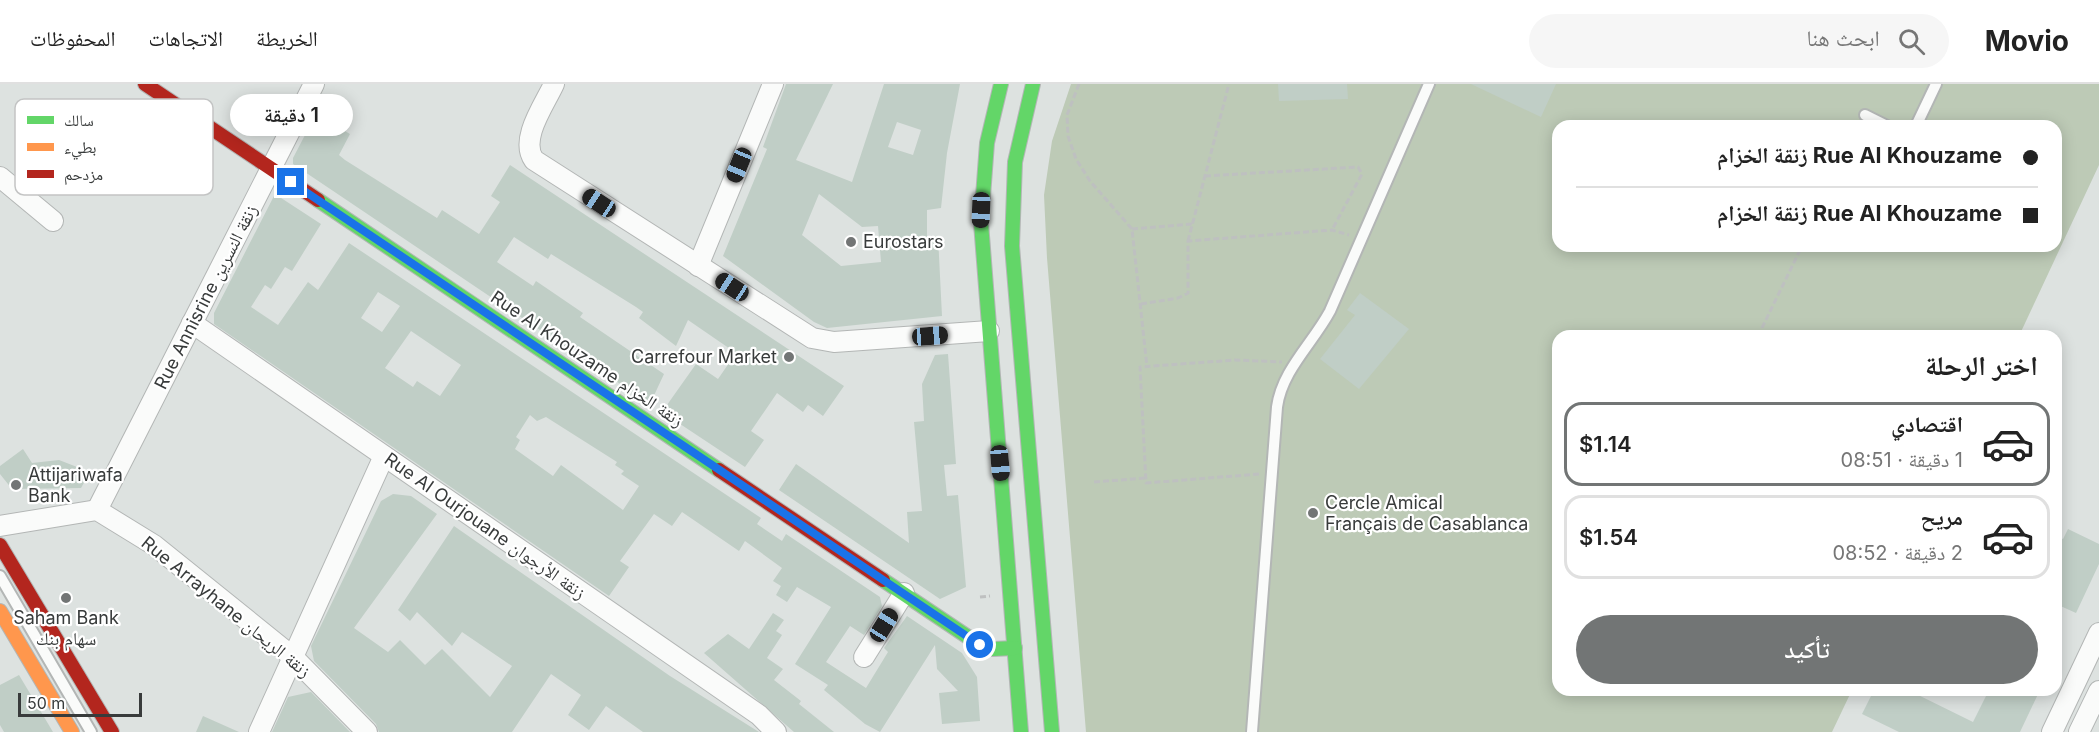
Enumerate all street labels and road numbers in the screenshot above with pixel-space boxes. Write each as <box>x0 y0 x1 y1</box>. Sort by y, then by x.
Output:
street label: Rue Annisrine زنقة النسرين <box>150 201 262 393</box>
street label: Rue Al Khouzame زنقة الخزام <box>486 286 688 433</box>
street label: Rue Al Ourjouane زنقة الأرجوان <box>380 448 590 604</box>
street label: Rue Arrayhane زنقة الريحان <box>137 532 315 682</box>

